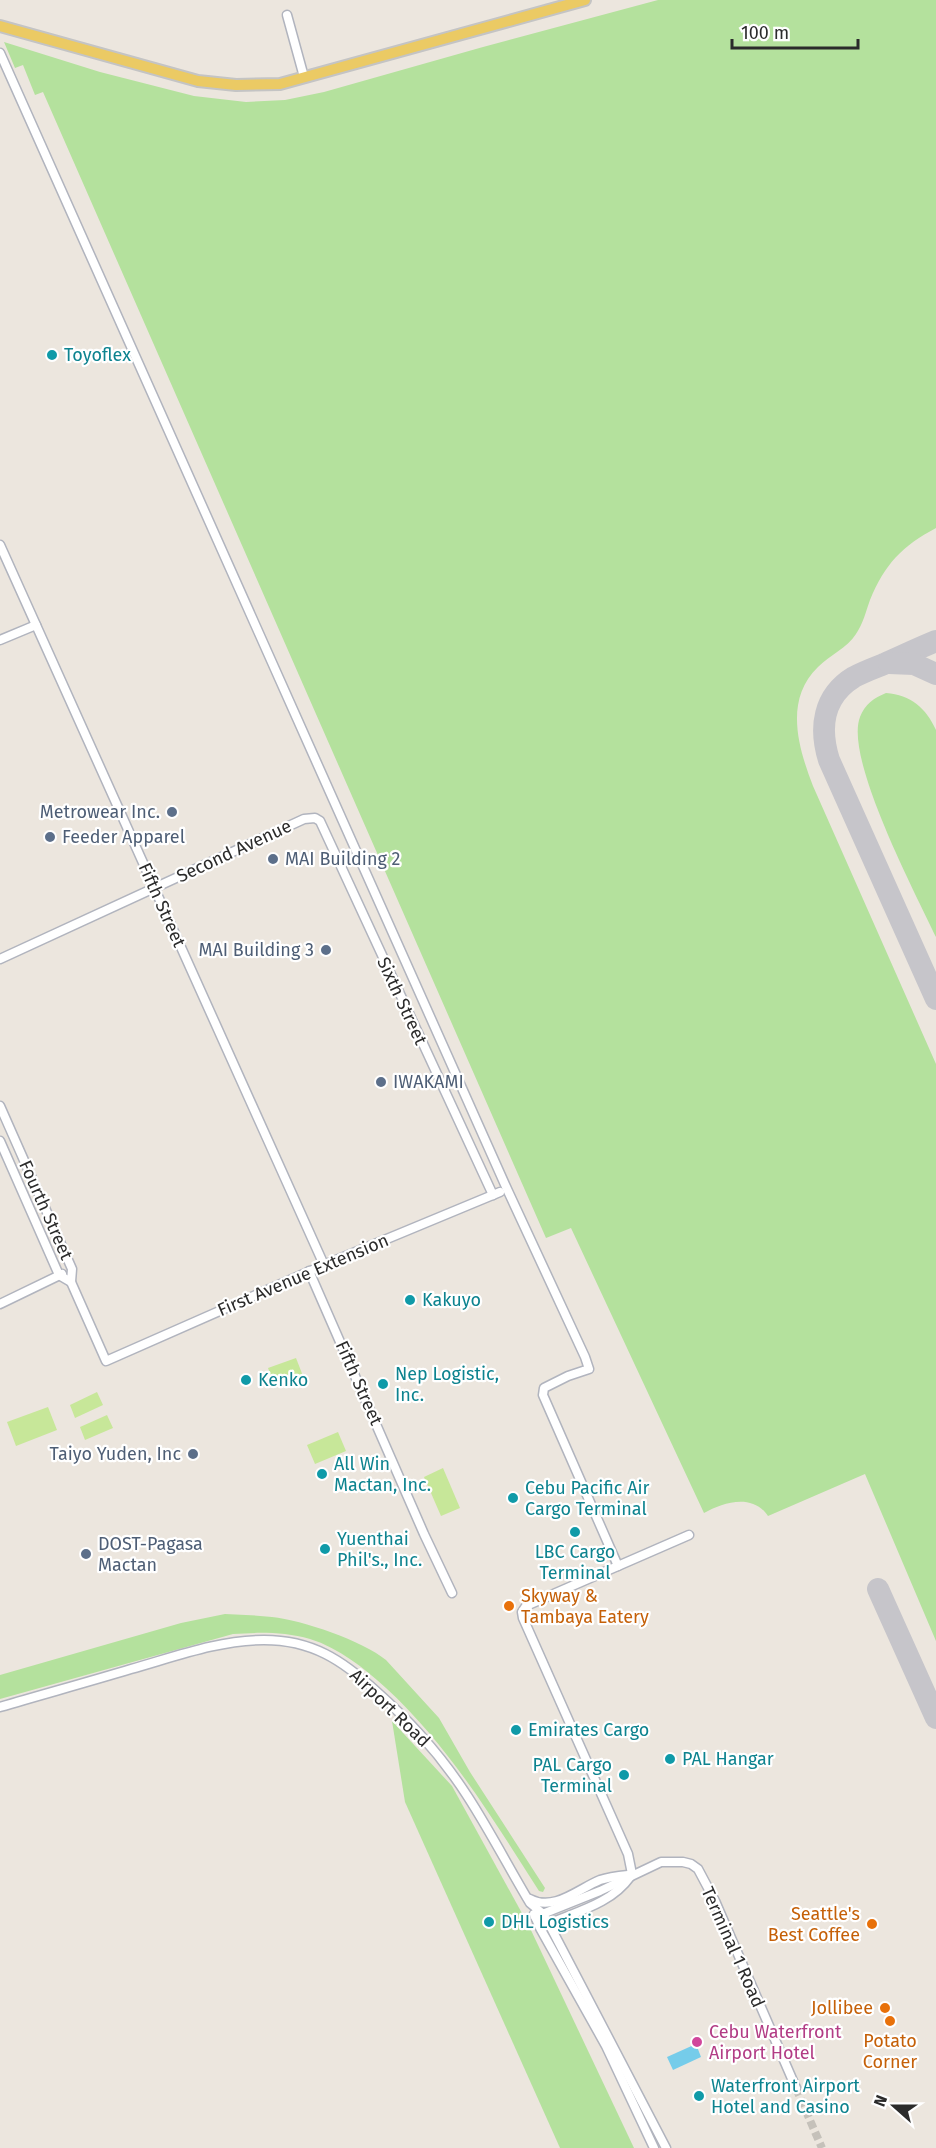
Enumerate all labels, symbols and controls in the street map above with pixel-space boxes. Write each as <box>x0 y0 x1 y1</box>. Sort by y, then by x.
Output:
scale bar <box>732 12 858 50</box>
text: 100 m <box>741 22 789 44</box>
place label: Toyoflex <box>64 344 131 366</box>
marker: Toyoflex <box>45 348 59 362</box>
place label: Metrowear Inc. <box>40 801 160 823</box>
marker: Metrowear Inc. <box>165 805 179 819</box>
street label: Second Avenue <box>173 815 295 887</box>
place label: Feeder Apparel <box>62 826 185 848</box>
marker: Feeder Apparel <box>43 830 57 844</box>
place label: MAI Building 2 <box>285 848 401 870</box>
marker: MAI Building 2 <box>266 852 280 866</box>
street label: Fifth Street <box>134 859 191 951</box>
place label: MAI Building 3 <box>198 939 314 961</box>
marker: MAI Building 3 <box>319 943 333 957</box>
street label: Sixth Street <box>372 954 432 1049</box>
place label: IWAKAMI <box>393 1071 464 1093</box>
marker: IWAKAMI <box>374 1075 388 1089</box>
street label: Fourth Street <box>14 1157 78 1264</box>
street label: First Avenue Extension <box>214 1229 392 1321</box>
place label: Kakuyo <box>422 1289 481 1311</box>
marker: Kakuyo <box>403 1293 417 1307</box>
street label: Fifth Street <box>331 1337 388 1429</box>
place label: Nep Logistic, Inc. <box>395 1363 499 1406</box>
place label: Kenko <box>258 1369 308 1391</box>
marker: Kenko <box>239 1373 253 1387</box>
marker: Nep Logistic, Inc. <box>376 1377 390 1391</box>
place label: Taiyo Yuden, Inc <box>49 1443 181 1465</box>
marker: Taiyo Yuden, Inc <box>186 1447 200 1461</box>
place label: All Win Mactan, Inc. <box>334 1453 431 1496</box>
marker: All Win Mactan, Inc. <box>315 1467 329 1481</box>
place label: Cebu Pacific Air Cargo Terminal <box>525 1477 650 1520</box>
marker: Cebu Pacific Air Cargo Terminal <box>506 1491 520 1505</box>
marker: LBC Cargo Terminal <box>568 1525 582 1539</box>
place label: Yuenthai Phil's., Inc. <box>337 1528 422 1571</box>
place label: DOST-Pagasa Mactan <box>98 1533 203 1576</box>
place label: LBC Cargo Terminal <box>535 1541 615 1584</box>
marker: Yuenthai Phil's., Inc. <box>318 1542 332 1556</box>
marker: DOST-Pagasa Mactan <box>79 1547 93 1561</box>
place label: Skyway & Tambaya Eatery <box>521 1585 649 1628</box>
marker: Skyway & Tambaya Eatery <box>502 1599 516 1613</box>
street label: Airport Road <box>345 1664 435 1752</box>
place label: Emirates Cargo <box>528 1719 649 1741</box>
marker: Emirates Cargo <box>509 1723 523 1737</box>
place label: PAL Hangar <box>682 1748 774 1770</box>
marker: PAL Hangar <box>663 1752 677 1766</box>
place label: PAL Cargo Terminal <box>533 1754 612 1797</box>
marker: PAL Cargo Terminal <box>617 1768 631 1782</box>
street label: Terminal 1 Road <box>697 1883 769 2011</box>
place label: Seattle's Best Coffee <box>768 1903 860 1946</box>
place label: DHL Logistics <box>501 1911 609 1933</box>
marker: DHL Logistics <box>482 1915 496 1929</box>
marker: Seattle's Best Coffee <box>865 1917 879 1931</box>
place label: Jollibee <box>811 1997 873 2019</box>
marker: Jollibee <box>878 2001 892 2015</box>
marker: Potato Corner <box>883 2014 897 2028</box>
place label: Cebu Waterfront Airport Hotel <box>709 2021 842 2064</box>
place label: Potato Corner <box>863 2030 917 2073</box>
marker: Cebu Waterfront Airport Hotel <box>690 2035 704 2049</box>
place label: Waterfront Airport Hotel and Casino <box>711 2075 860 2118</box>
north arrow <box>864 2076 924 2136</box>
marker: Waterfront Airport Hotel and Casino <box>692 2089 706 2103</box>
text: N <box>870 2092 891 2109</box>

